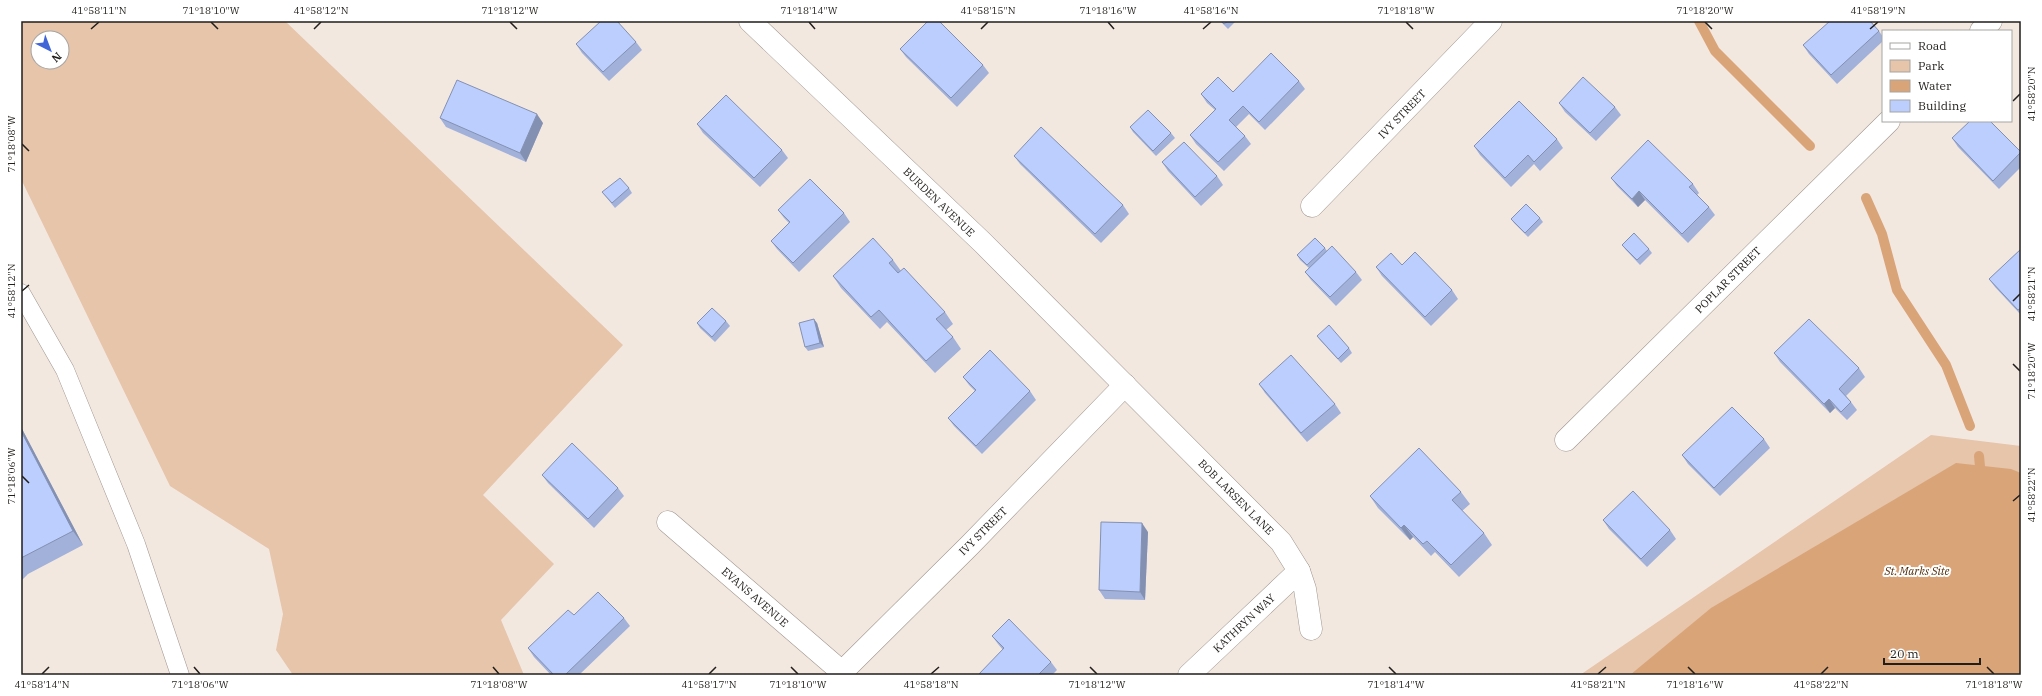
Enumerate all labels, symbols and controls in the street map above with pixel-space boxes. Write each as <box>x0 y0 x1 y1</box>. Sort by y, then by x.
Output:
text: 41°58'11"N <box>72 4 127 17</box>
text: 71°18'10"W <box>182 4 240 17</box>
text: 41°58'12"N <box>294 4 349 17</box>
text: 71°18'12"W <box>481 4 539 17</box>
text: 71°18'14"W <box>780 4 838 17</box>
text: 41°58'15"N <box>961 4 1016 17</box>
text: 71°18'16"W <box>1079 4 1137 17</box>
text: 41°58'16"N <box>1184 4 1239 17</box>
text: 71°18'18"W <box>1377 4 1435 17</box>
text: 71°18'20"W <box>1676 4 1734 17</box>
text: 41°58'19"N <box>1851 4 1906 17</box>
north arrow <box>30 30 70 70</box>
legend <box>1882 30 2012 122</box>
text: Road <box>1918 38 1947 53</box>
text: N <box>49 49 65 66</box>
text: Park <box>1918 58 1944 73</box>
text: 41°58'20"N <box>2025 66 2038 122</box>
text: Water <box>1918 78 1952 93</box>
street label: IVY STREET <box>1375 87 1429 141</box>
text: Building <box>1918 98 1966 113</box>
text: 71°18'08"W <box>5 115 18 173</box>
street label: BURDEN AVENUE <box>900 164 978 240</box>
street label: POPLAR STREET <box>1692 244 1764 316</box>
text: 41°58'12"N <box>5 263 18 319</box>
text: 41°58'21"N <box>2025 266 2038 322</box>
text: 71°18'20"W <box>2025 342 2038 400</box>
text: 71°18'06"W <box>5 447 18 505</box>
street label: BOB LARSEN LANE <box>1195 456 1277 538</box>
text: 41°58'22"N <box>2025 467 2038 523</box>
street label: IVY STREET <box>956 504 1010 558</box>
street label: EVANS AVENUE <box>719 564 791 630</box>
park label: St. Marks Site <box>1884 564 1950 578</box>
street label: KATHRYN WAY <box>1210 591 1278 655</box>
scale bar <box>1884 640 1980 666</box>
text: 20 m <box>1890 646 1919 661</box>
text: 41°58'14"N <box>15 678 70 691</box>
text: 71°18'06"W <box>171 678 229 691</box>
text: 71°18'08"W <box>470 678 528 691</box>
text: 41°58'17"N <box>682 678 737 691</box>
text: 71°18'10"W <box>769 678 827 691</box>
text: 41°58'18"N <box>904 678 959 691</box>
text: 71°18'12"W <box>1068 678 1126 691</box>
text: 71°18'14"W <box>1367 678 1425 691</box>
text: 41°58'21"N <box>1571 678 1626 691</box>
text: 71°18'16"W <box>1666 678 1724 691</box>
text: 41°58'22"N <box>1794 678 1849 691</box>
text: 71°18'18"W <box>1965 678 2023 691</box>

